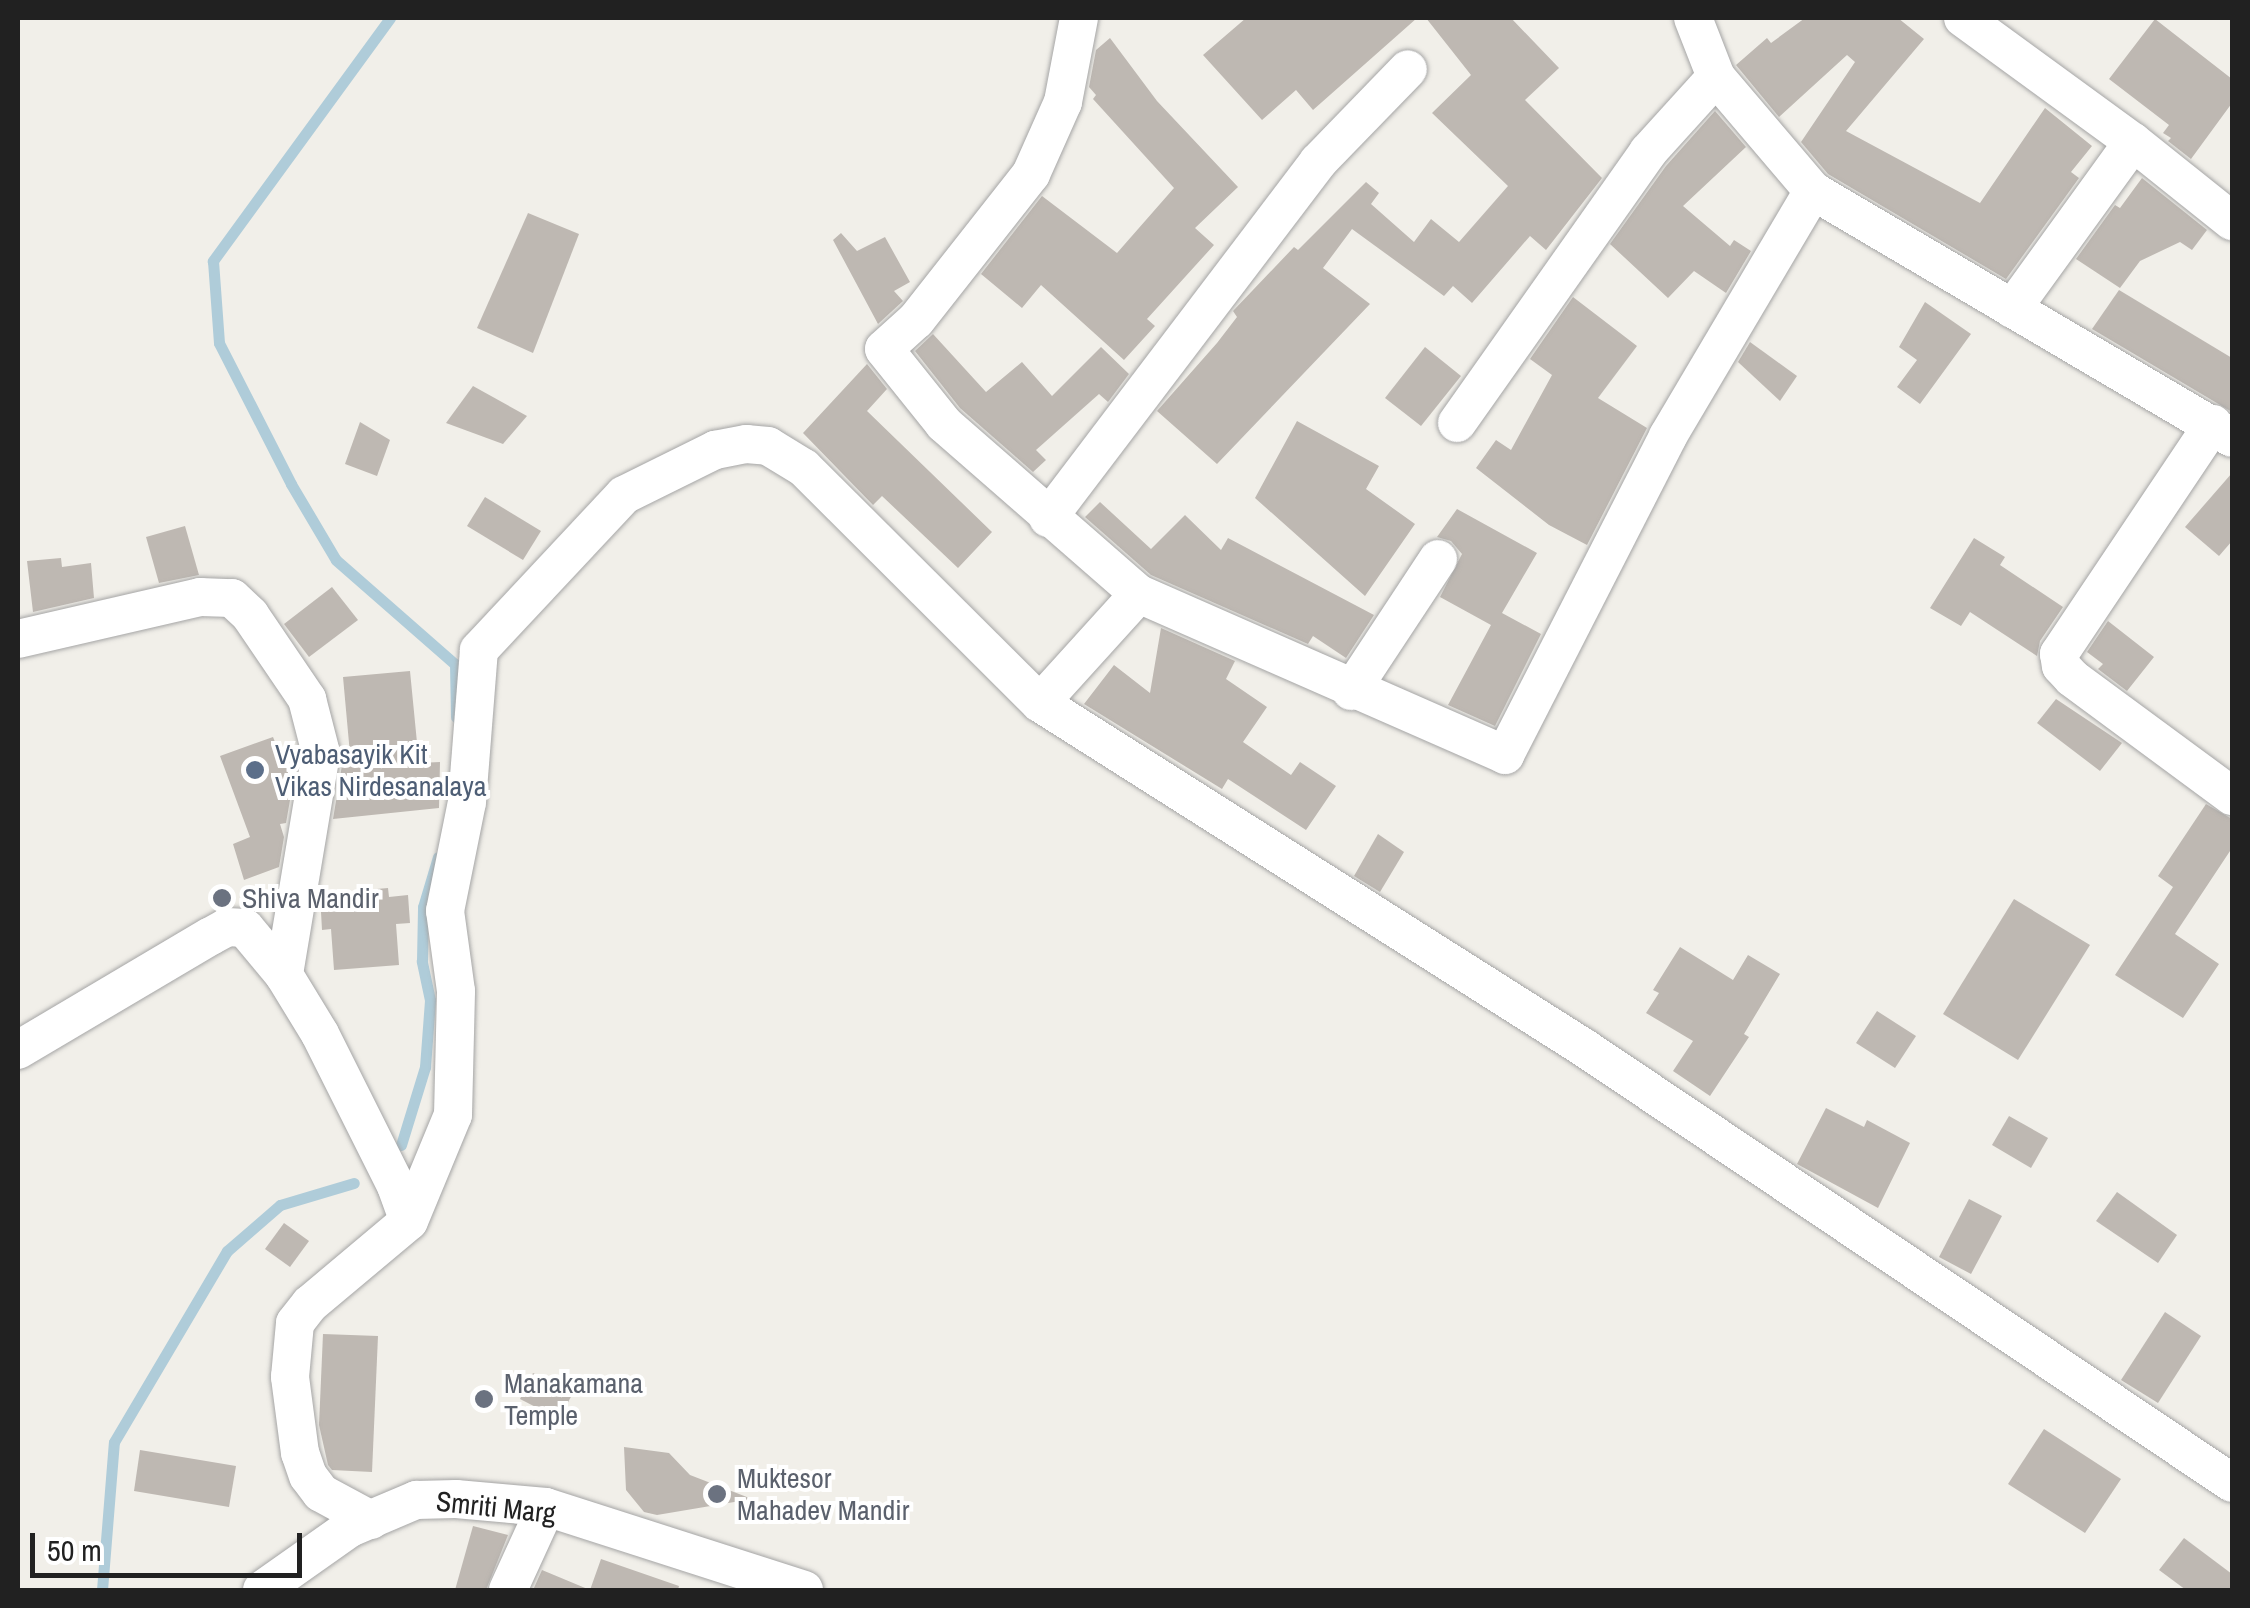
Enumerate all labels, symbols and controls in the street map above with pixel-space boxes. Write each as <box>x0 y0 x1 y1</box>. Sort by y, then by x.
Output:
place label: Vyabasayik Kit Vikas Nirdesanalaya <box>275 737 486 803</box>
marker: Vyabasayik Kit Vikas Nirdesanalaya <box>244 759 266 781</box>
place label: Shiva Mandir <box>242 881 379 915</box>
marker: Shiva Mandir <box>211 887 233 909</box>
place label: Manakamana Temple <box>504 1366 643 1432</box>
marker: Manakamana Temple <box>473 1388 495 1410</box>
place label: Muktesor Mahadev Mandir <box>737 1461 909 1527</box>
marker: Muktesor Mahadev Mandir <box>706 1483 728 1505</box>
street label: Smriti Marg <box>435 1484 557 1530</box>
scale bar <box>35 1513 308 1575</box>
text: 50 m <box>47 1530 102 1570</box>

